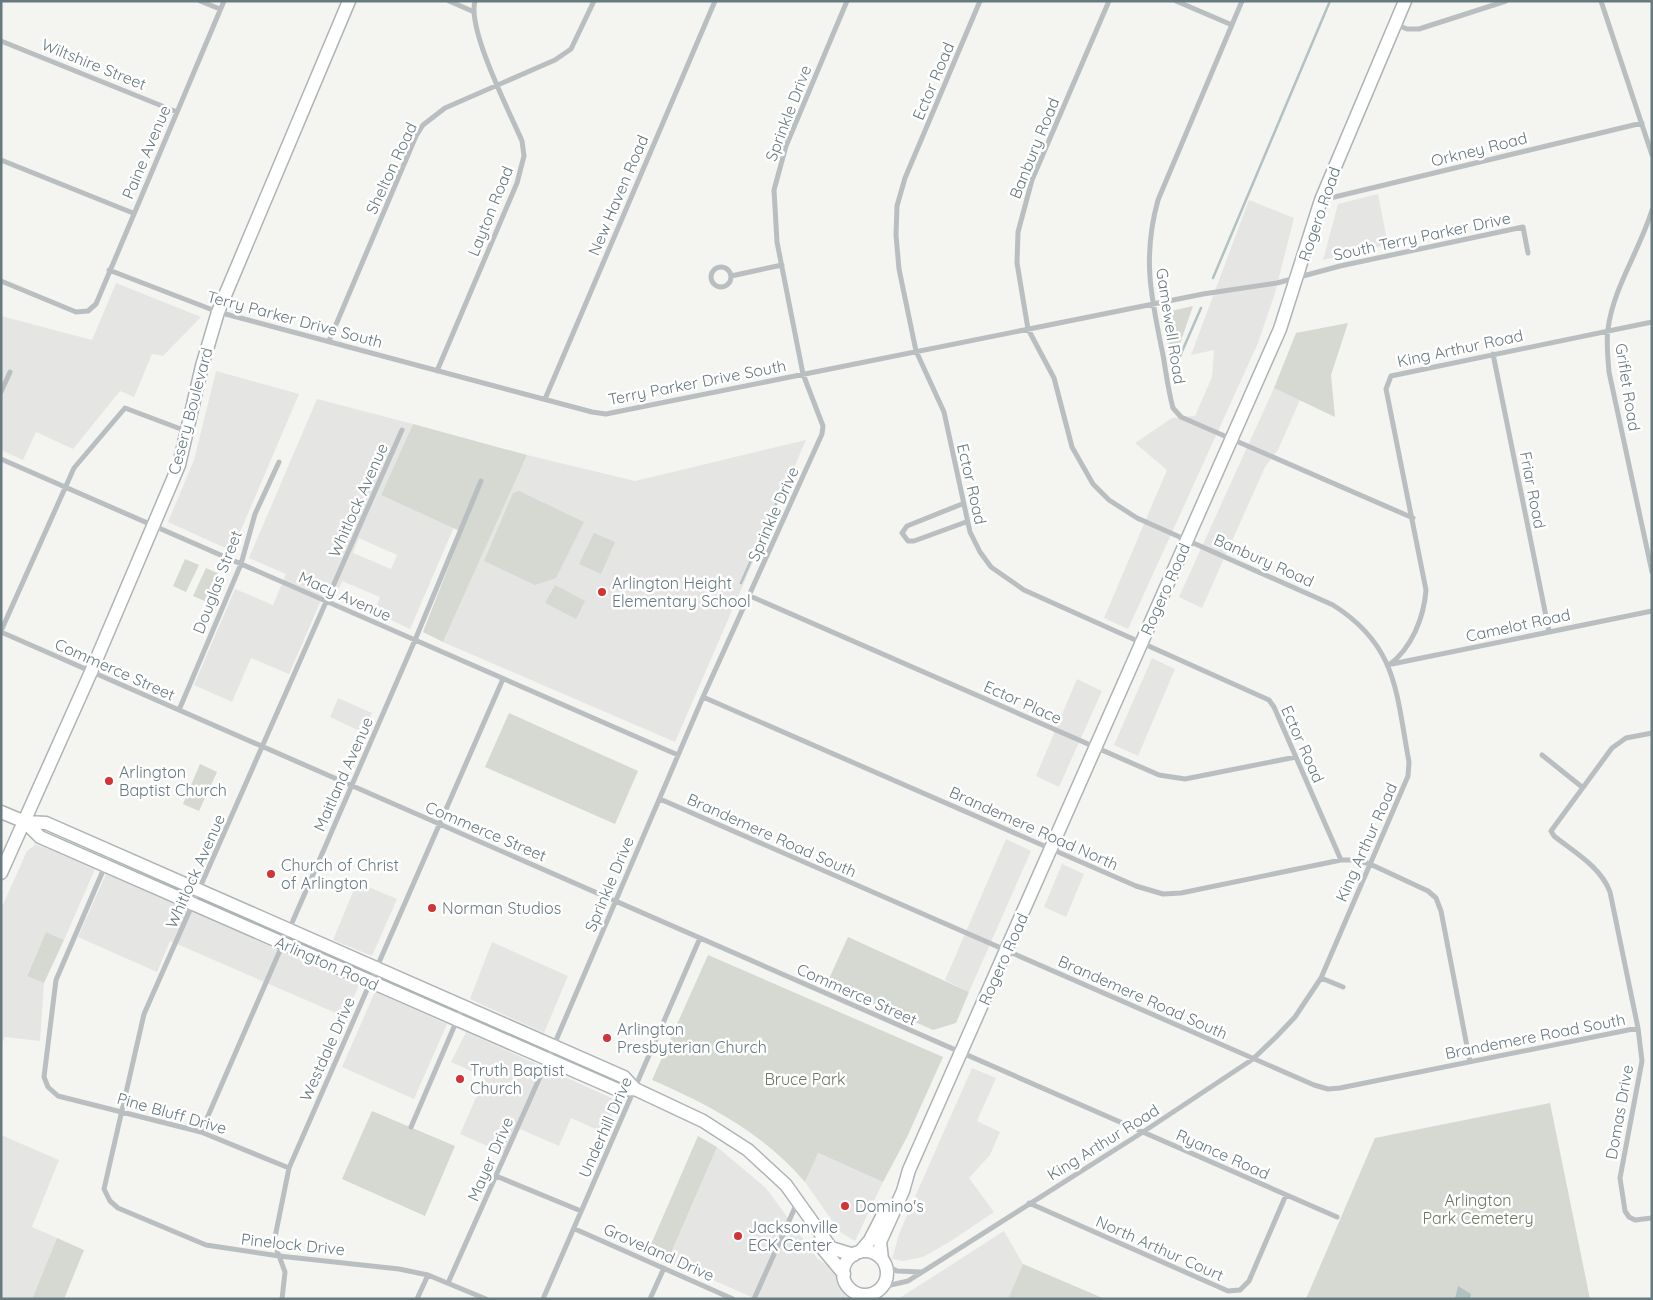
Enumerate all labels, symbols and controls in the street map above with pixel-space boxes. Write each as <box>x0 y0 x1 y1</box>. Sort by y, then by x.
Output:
street label: Wiltshire Street <box>39 34 149 94</box>
street label: Ector Road <box>908 39 958 123</box>
street label: Sprinkle Drive <box>760 62 816 164</box>
street label: Banbury Road <box>1005 94 1063 202</box>
street label: Paine Avenue <box>117 102 175 202</box>
street label: Shelton Road <box>361 119 421 217</box>
street label: Orkney Road <box>1429 127 1529 171</box>
street label: New Haven Road <box>584 132 652 258</box>
street label: Layton Road <box>463 163 517 259</box>
street label: Rogero Road <box>1294 164 1344 264</box>
street label: South Terry Parker Drive <box>1331 207 1513 265</box>
street label: Gamewell Road <box>1152 267 1190 385</box>
street label: Terry Parker Drive South <box>205 286 385 352</box>
street label: King Arthur Road <box>1395 325 1525 371</box>
street label: Griflet Road <box>1611 342 1645 432</box>
street label: Cesery Boulevard <box>163 345 217 477</box>
street label: Terry Parker Drive South <box>606 355 788 409</box>
street label: Whitlock Avenue <box>324 440 392 560</box>
street label: Ector Road <box>953 442 991 526</box>
street label: Friar Road <box>1516 450 1550 530</box>
street label: Sprinkle Drive <box>743 464 803 564</box>
street label: Douglas Street <box>188 527 246 637</box>
street label: Banbury Road <box>1211 529 1317 591</box>
street label: Rogero Road <box>1136 540 1194 638</box>
street label: Macy Avenue <box>296 567 394 625</box>
place label: Arlington Height Elementary School <box>612 573 751 611</box>
marker: Arlington Height Elementary School <box>596 586 608 598</box>
street label: Camelot Road <box>1464 604 1572 646</box>
street label: Commerce Street <box>52 634 178 704</box>
street label: Ector Place <box>981 676 1065 728</box>
street label: Ector Road <box>1277 702 1329 786</box>
street label: Maitland Avenue <box>309 714 377 834</box>
place label: Arlington Baptist Church <box>119 762 227 800</box>
marker: Arlington Baptist Church <box>103 775 115 787</box>
street label: King Arthur Road <box>1331 779 1401 905</box>
street label: Brandemere Road North <box>946 782 1122 874</box>
street label: Brandemere Road South <box>684 789 860 881</box>
street label: Commerce Street <box>422 796 550 866</box>
street label: Whitlock Avenue <box>161 811 229 931</box>
street label: Sprinkle Drive <box>580 833 638 935</box>
place label: Church of Christ of Arlington <box>281 855 399 893</box>
marker: Church of Christ of Arlington <box>265 868 277 880</box>
place label: Norman Studios <box>442 898 561 918</box>
marker: Norman Studios <box>426 902 438 914</box>
street label: Rogero Road <box>974 910 1032 1008</box>
street label: Arlington Road <box>272 931 382 995</box>
street label: Brandemere Road South <box>1055 951 1231 1043</box>
street label: Commerce Street <box>794 959 920 1029</box>
street label: Westdale Drive <box>295 994 359 1104</box>
street label: Brandemere Road South <box>1443 1009 1627 1063</box>
place label: Arlington Presbyterian Church <box>617 1019 767 1057</box>
marker: Arlington Presbyterian Church <box>601 1032 613 1044</box>
place label: Truth Baptist Church <box>470 1060 564 1098</box>
street label: Domas Drive <box>1601 1063 1637 1161</box>
park label: Bruce Park <box>764 1069 846 1089</box>
marker: Truth Baptist Church <box>454 1073 466 1085</box>
street label: Underhill Drive <box>574 1073 636 1181</box>
street label: Pine Bluff Drive <box>115 1088 229 1138</box>
street label: King Arthur Road <box>1043 1100 1163 1184</box>
street label: Mayer Drive <box>463 1114 517 1204</box>
street label: Ryance Road <box>1173 1124 1273 1184</box>
park label: Arlington Park Cemetery <box>1423 1190 1534 1228</box>
place label: Domino's <box>855 1196 924 1216</box>
marker: Domino's <box>839 1200 851 1212</box>
street label: North Arthur Court <box>1093 1211 1227 1285</box>
place label: Jacksonville ECK Center <box>748 1217 838 1255</box>
street label: Groveland Drive <box>601 1219 717 1285</box>
street label: Pinelock Drive <box>240 1229 346 1259</box>
marker: Jacksonville ECK Center <box>732 1230 744 1242</box>

